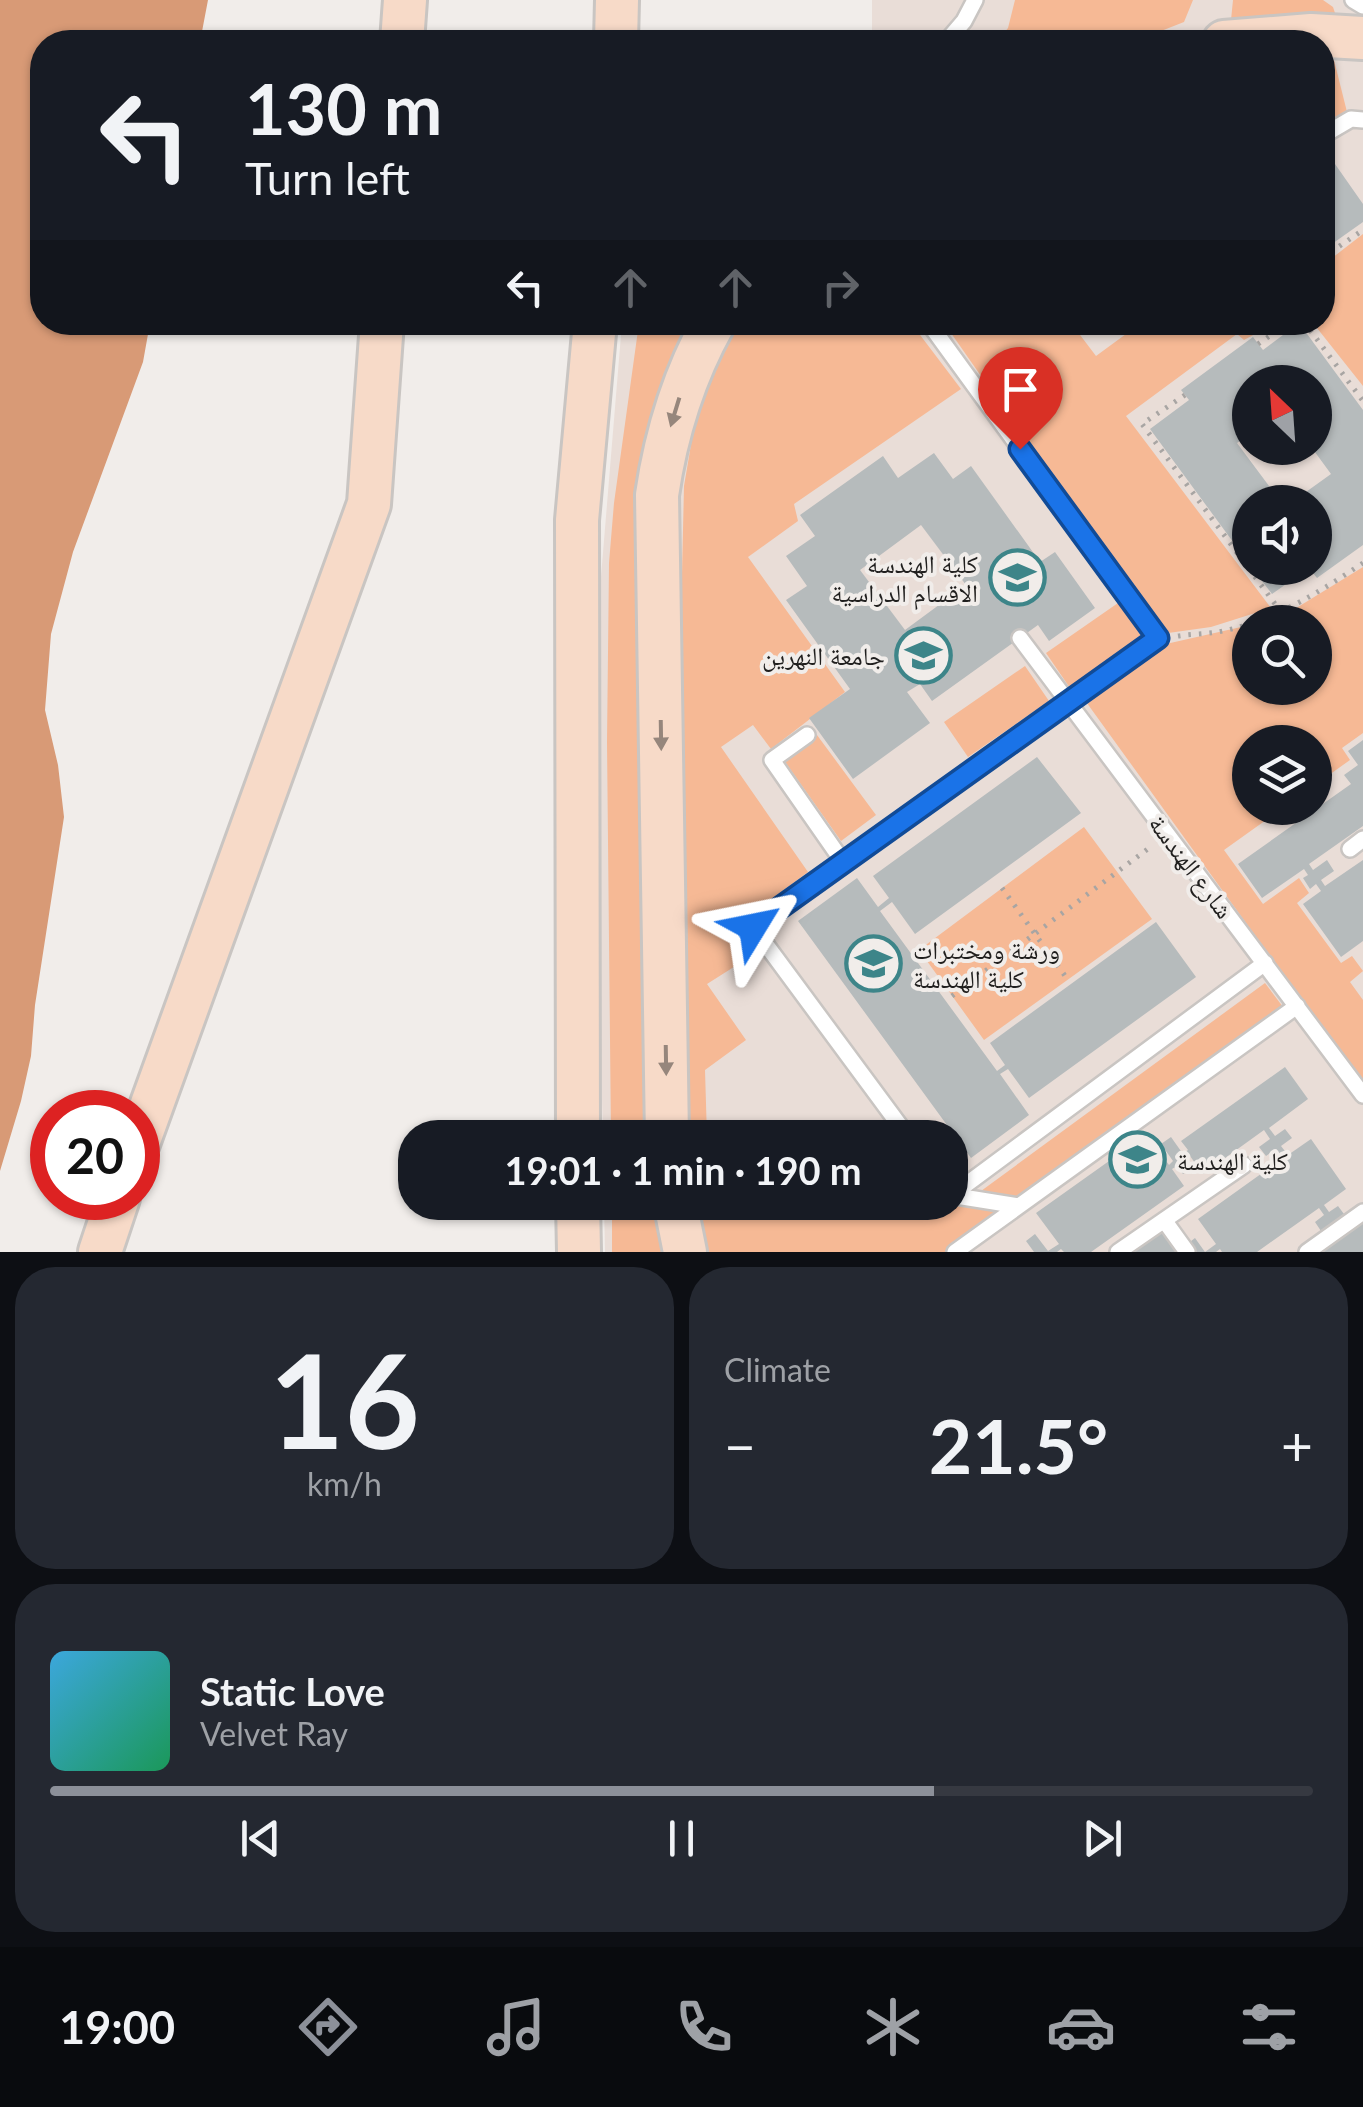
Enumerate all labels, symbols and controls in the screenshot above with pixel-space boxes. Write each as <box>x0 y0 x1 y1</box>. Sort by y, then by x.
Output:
text: 130 m <box>245 66 442 150</box>
icon: left <box>80 70 210 200</box>
text: Turn left <box>245 151 410 205</box>
icon: left <box>498 260 553 315</box>
icon: ahead <box>603 260 658 315</box>
icon: ahead <box>708 260 763 315</box>
icon: right <box>813 260 868 315</box>
pin <box>978 347 1063 450</box>
icon: arrive <box>993 362 1048 417</box>
north arrow <box>1232 365 1332 465</box>
map controls <box>1232 365 1332 825</box>
one-way arrow <box>667 397 682 427</box>
button: sound <box>1232 485 1332 585</box>
school or university icon: كلية الهندسة الاقسام الدراسية <box>987 547 1047 607</box>
place label: كلية الهندسة الاقسام الدراسية <box>832 548 978 610</box>
button: search <box>1232 605 1332 705</box>
school or university icon: جامعة النهرين <box>894 625 954 685</box>
place label: جامعة النهرين <box>762 640 885 672</box>
one-way arrow <box>653 719 669 751</box>
button: layers <box>1232 725 1332 825</box>
street label: شارع الهندسة <box>1142 808 1241 925</box>
position arrow <box>701 875 805 979</box>
school or university icon: ورشة ومختبرات كلية الهندسة <box>844 933 904 993</box>
place label: ورشة ومختبرات كلية الهندسة <box>913 934 1060 993</box>
one-way arrow <box>658 1044 674 1076</box>
speed limit sign: 20 <box>30 1090 160 1220</box>
school or university icon: كلية الهندسة <box>1108 1130 1168 1190</box>
place label: كلية الهندسة <box>1177 1145 1288 1175</box>
text: 19:01 · 1 min · 190 m <box>504 1147 862 1193</box>
text: 16 <box>269 1321 420 1477</box>
text: Climate <box>724 1350 831 1389</box>
text: 21.5° <box>929 1400 1108 1490</box>
text: − <box>724 1412 756 1478</box>
text: + <box>1281 1412 1313 1478</box>
text: km/h <box>307 1464 382 1503</box>
text: Static Love <box>200 1668 385 1714</box>
text: Velvet Ray <box>200 1714 348 1753</box>
icon: previous <box>233 1811 288 1866</box>
icon: pause <box>654 1811 709 1866</box>
icon: next <box>1075 1811 1130 1866</box>
icon: directions <box>293 1992 363 2062</box>
icon: music <box>481 1992 551 2062</box>
icon: phone <box>669 1992 739 2062</box>
icon: climate <box>858 1992 928 2062</box>
icon: car <box>1046 1992 1116 2062</box>
icon: filters <box>1234 1992 1304 2062</box>
text: 19:00 <box>59 2000 175 2054</box>

